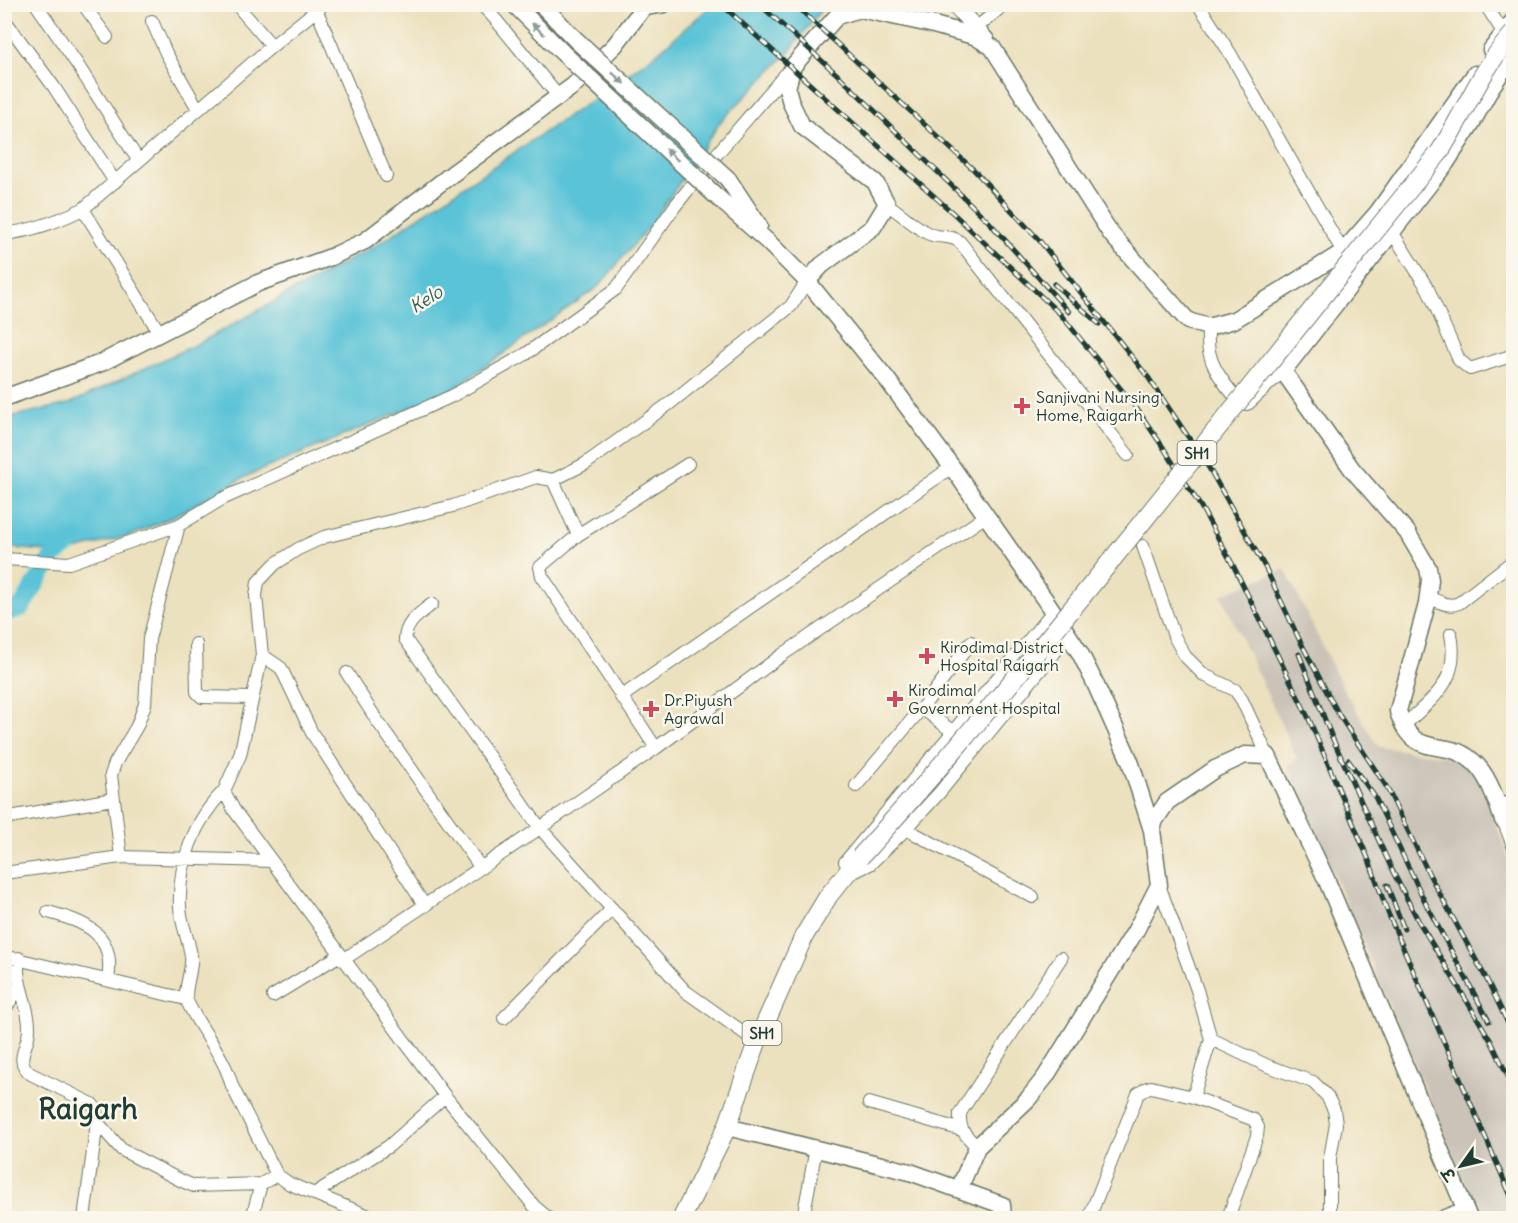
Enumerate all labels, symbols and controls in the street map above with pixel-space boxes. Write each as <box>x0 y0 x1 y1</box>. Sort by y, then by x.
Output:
one-way arrow <box>532 22 546 36</box>
one-way arrow <box>610 71 625 85</box>
one-way arrow <box>665 149 680 162</box>
water label: Kelo <box>405 280 447 318</box>
place label: Sanjivani Nursing Home, Raigarh <box>1036 387 1160 425</box>
marker: Sanjivani Nursing Home, Raigarh <box>1013 397 1031 415</box>
road number: SH1 <box>1178 441 1216 465</box>
place label: Kirodimal District Hospital Raigarh <box>940 637 1064 675</box>
marker: Kirodimal District Hospital Raigarh <box>918 647 936 665</box>
place label: Kirodimal Government Hospital <box>908 680 1060 718</box>
place label: Dr.Piyush Agrawal <box>664 690 732 728</box>
marker: Kirodimal Government Hospital <box>886 690 904 708</box>
marker: Dr.Piyush Agrawal <box>642 700 660 718</box>
road number: SH1 <box>742 1021 782 1045</box>
district label: Raigarh <box>38 1091 138 1127</box>
north arrow <box>1431 1136 1491 1196</box>
text: उ <box>1437 1163 1461 1186</box>

